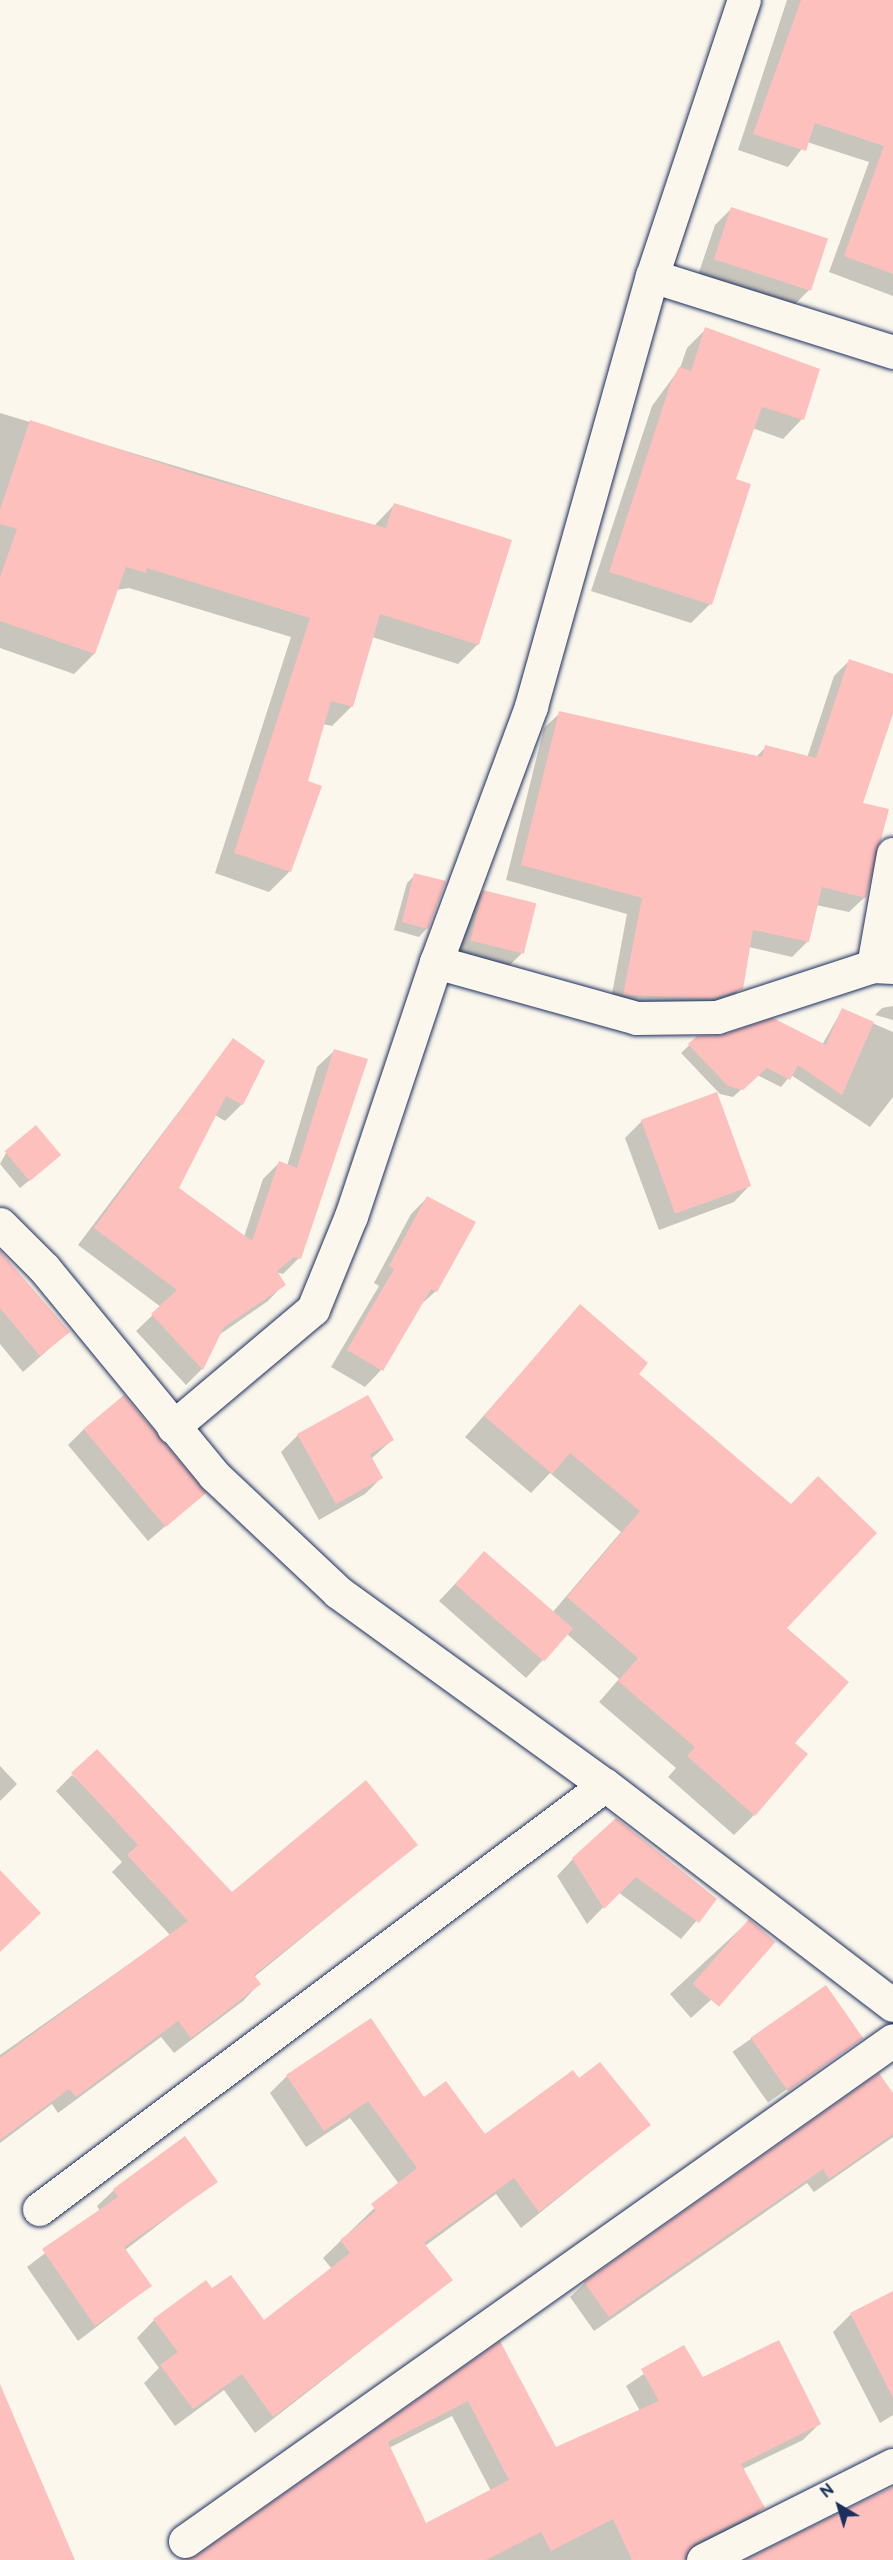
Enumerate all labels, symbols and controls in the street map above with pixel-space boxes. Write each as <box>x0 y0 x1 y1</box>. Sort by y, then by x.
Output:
north arrow <box>809 2476 869 2536</box>
text: N <box>817 2480 838 2503</box>

